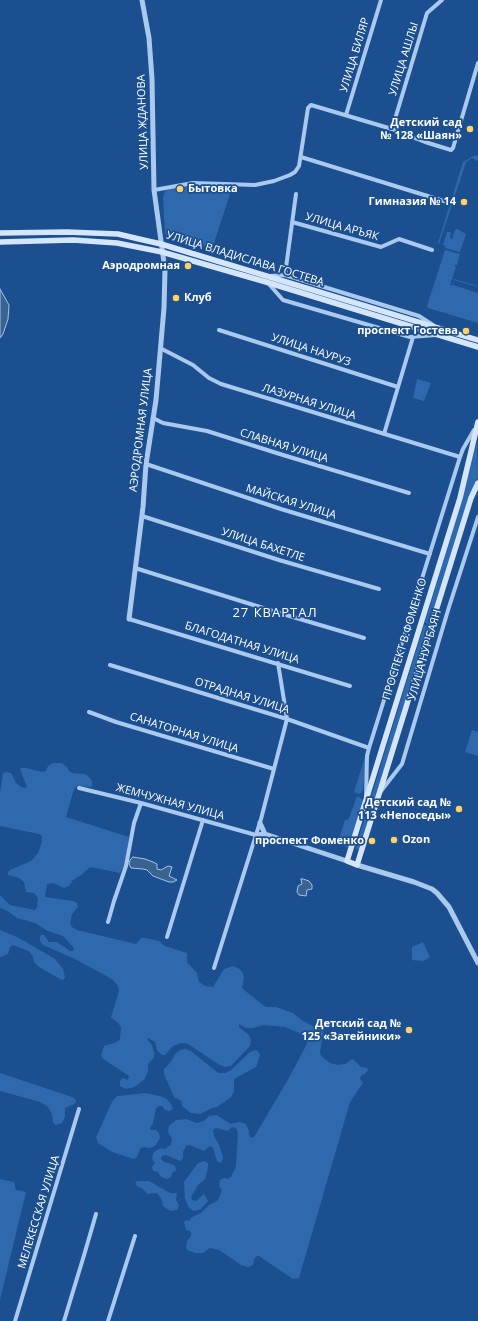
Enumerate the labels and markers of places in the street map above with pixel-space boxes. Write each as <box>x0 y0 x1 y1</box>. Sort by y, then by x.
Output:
place label: Детский сад № 128 «Шаян» <box>380 116 462 142</box>
marker: Детский сад № 128 «Шаян» <box>465 124 475 134</box>
place label: Бытовка <box>188 182 238 196</box>
marker: Бытовка <box>175 184 185 194</box>
place label: Гимназия № 14 <box>369 195 456 209</box>
marker: Гимназия № 14 <box>459 197 469 207</box>
place label: Аэродромная <box>102 259 180 273</box>
marker: Аэродромная <box>183 261 193 271</box>
place label: Клуб <box>184 291 212 305</box>
marker: Клуб <box>171 293 181 303</box>
place label: проспект Гостева <box>357 324 458 338</box>
marker: проспект Гостева <box>461 326 471 336</box>
place label: Детский сад № 113 «Непоседы» <box>358 796 451 822</box>
marker: Детский сад № 113 «Непоседы» <box>454 804 464 814</box>
place label: Ozon <box>402 833 430 847</box>
place label: проспект Фоменко <box>255 834 364 848</box>
marker: Ozon <box>389 835 399 845</box>
marker: проспект Фоменко <box>367 836 377 846</box>
place label: Детский сад № 125 «Затейники» <box>302 1017 401 1043</box>
marker: Детский сад № 125 «Затейники» <box>404 1025 414 1035</box>

